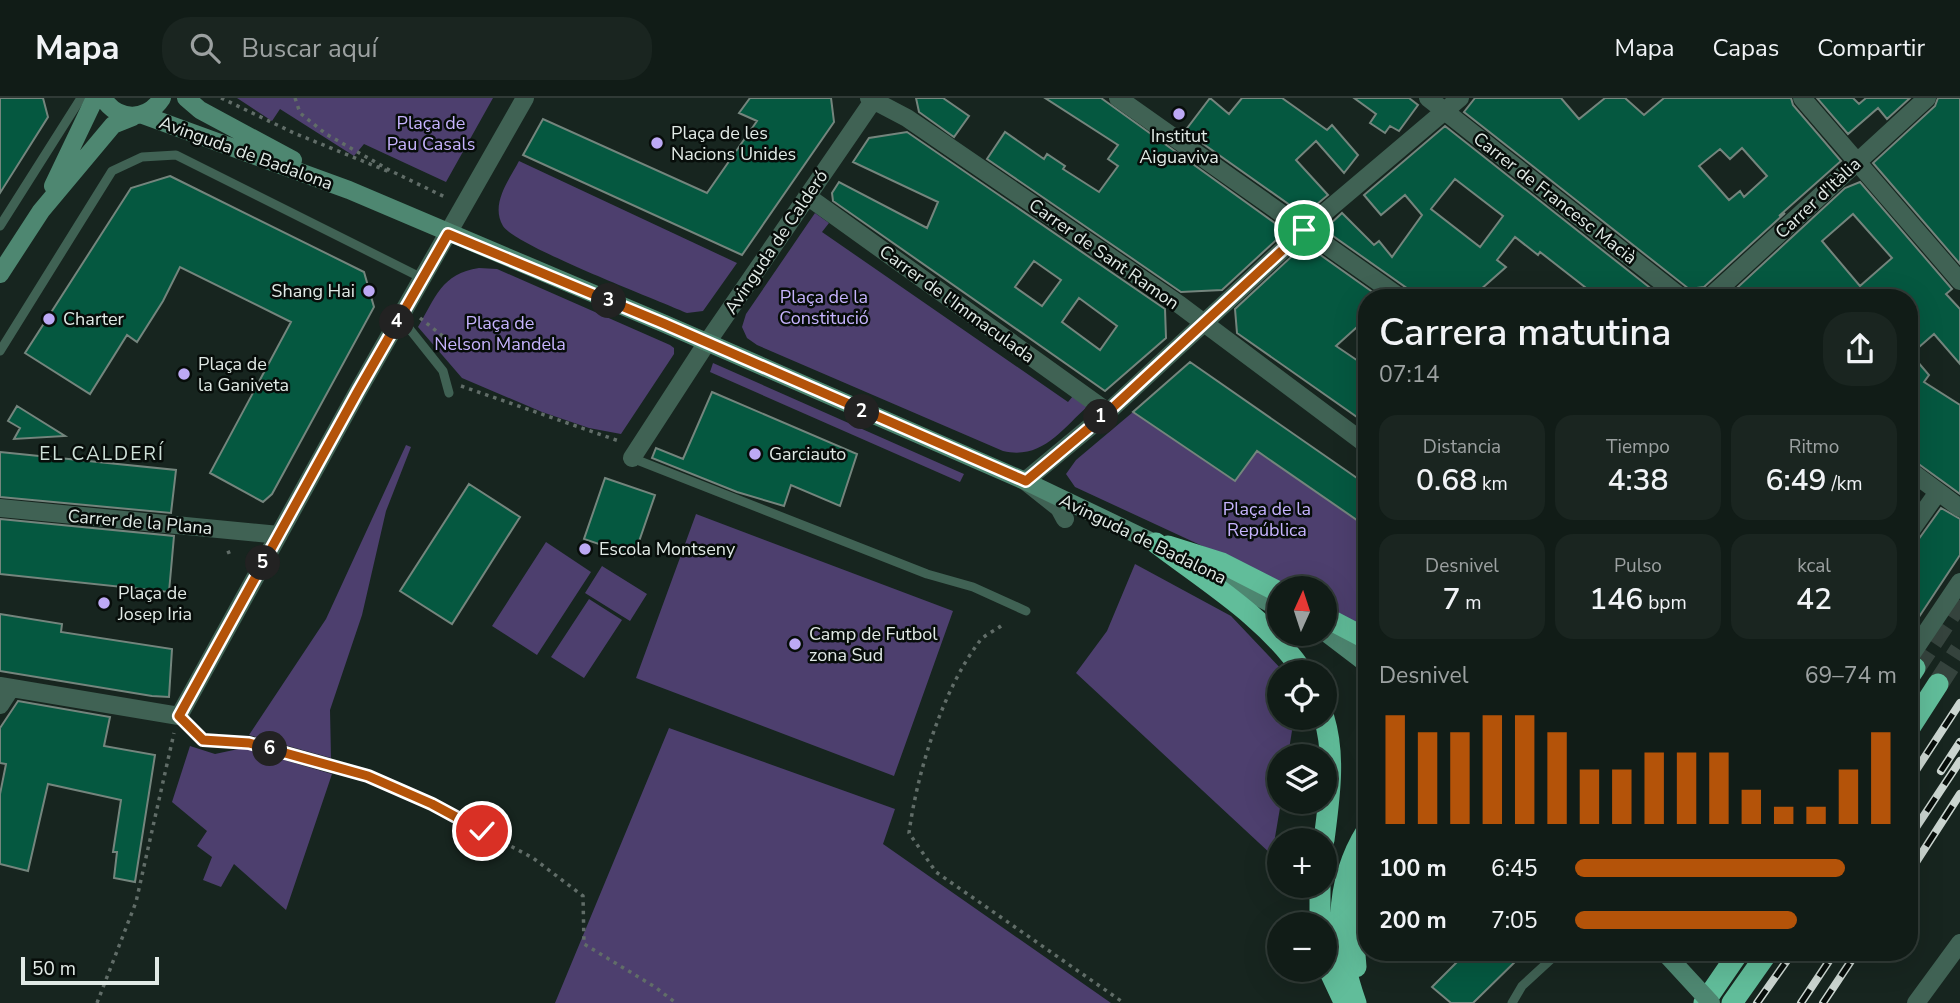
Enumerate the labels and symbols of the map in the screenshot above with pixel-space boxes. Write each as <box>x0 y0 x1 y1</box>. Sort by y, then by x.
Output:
marker: Institut Aiguaviva <box>1171 106 1187 122</box>
street label: Avinguda de Badalona <box>156 110 336 196</box>
park label: Plaça de Pau Casals <box>387 111 475 156</box>
place label: Plaça de les Nacions Unides <box>671 121 796 166</box>
place label: Institut Aiguaviva <box>1139 124 1219 169</box>
street label: Carrer de Francesc Macià <box>1468 126 1642 270</box>
marker: Plaça de les Nacions Unides <box>649 135 665 151</box>
street label: Carrer d'Itàlia <box>1770 152 1866 244</box>
street label: Avinguda de Calderó <box>719 165 833 319</box>
street label: Carrer de Sant Ramon <box>1024 193 1184 315</box>
pin <box>1274 200 1334 260</box>
street label: Carrer de l'Immaculada <box>875 240 1039 368</box>
place label: Shang Hai <box>271 279 355 303</box>
marker: Shang Hai <box>361 283 377 299</box>
pin: 3 <box>592 284 626 318</box>
park label: Plaça de la Constitució <box>779 285 869 330</box>
pin: 4 <box>380 304 414 340</box>
place label: Charter <box>63 307 125 331</box>
marker: Charter <box>41 311 57 327</box>
park label: Plaça de Nelson Mandela <box>434 311 566 356</box>
place label: Plaça de la Ganiveta <box>198 352 289 397</box>
marker: Plaça de la Ganiveta <box>176 366 192 382</box>
pin: 2 <box>844 394 880 430</box>
pin: 1 <box>1084 400 1118 434</box>
district label: EL CALDERÍ <box>39 441 165 467</box>
place label: Garciauto <box>769 442 846 466</box>
marker: Garciauto <box>747 446 763 462</box>
street label: Avinguda de Badalona <box>1055 488 1231 590</box>
park label: Plaça de la República <box>1223 497 1311 542</box>
street label: Carrer de la Plana <box>67 504 213 540</box>
place label: Escola Montseny <box>599 537 736 561</box>
marker: Escola Montseny <box>577 541 593 557</box>
pin: 5 <box>246 546 280 580</box>
north arrow <box>1267 576 1337 646</box>
place label: Plaça de Josep Iria <box>117 581 192 626</box>
marker: Plaça de Josep Iria <box>96 595 112 611</box>
place label: Camp de Futbol zona Sud <box>809 622 938 667</box>
marker: Camp de Futbol zona Sud <box>787 636 803 652</box>
pin: 6 <box>252 732 288 766</box>
pin <box>452 801 512 861</box>
scale bar <box>21 954 159 986</box>

